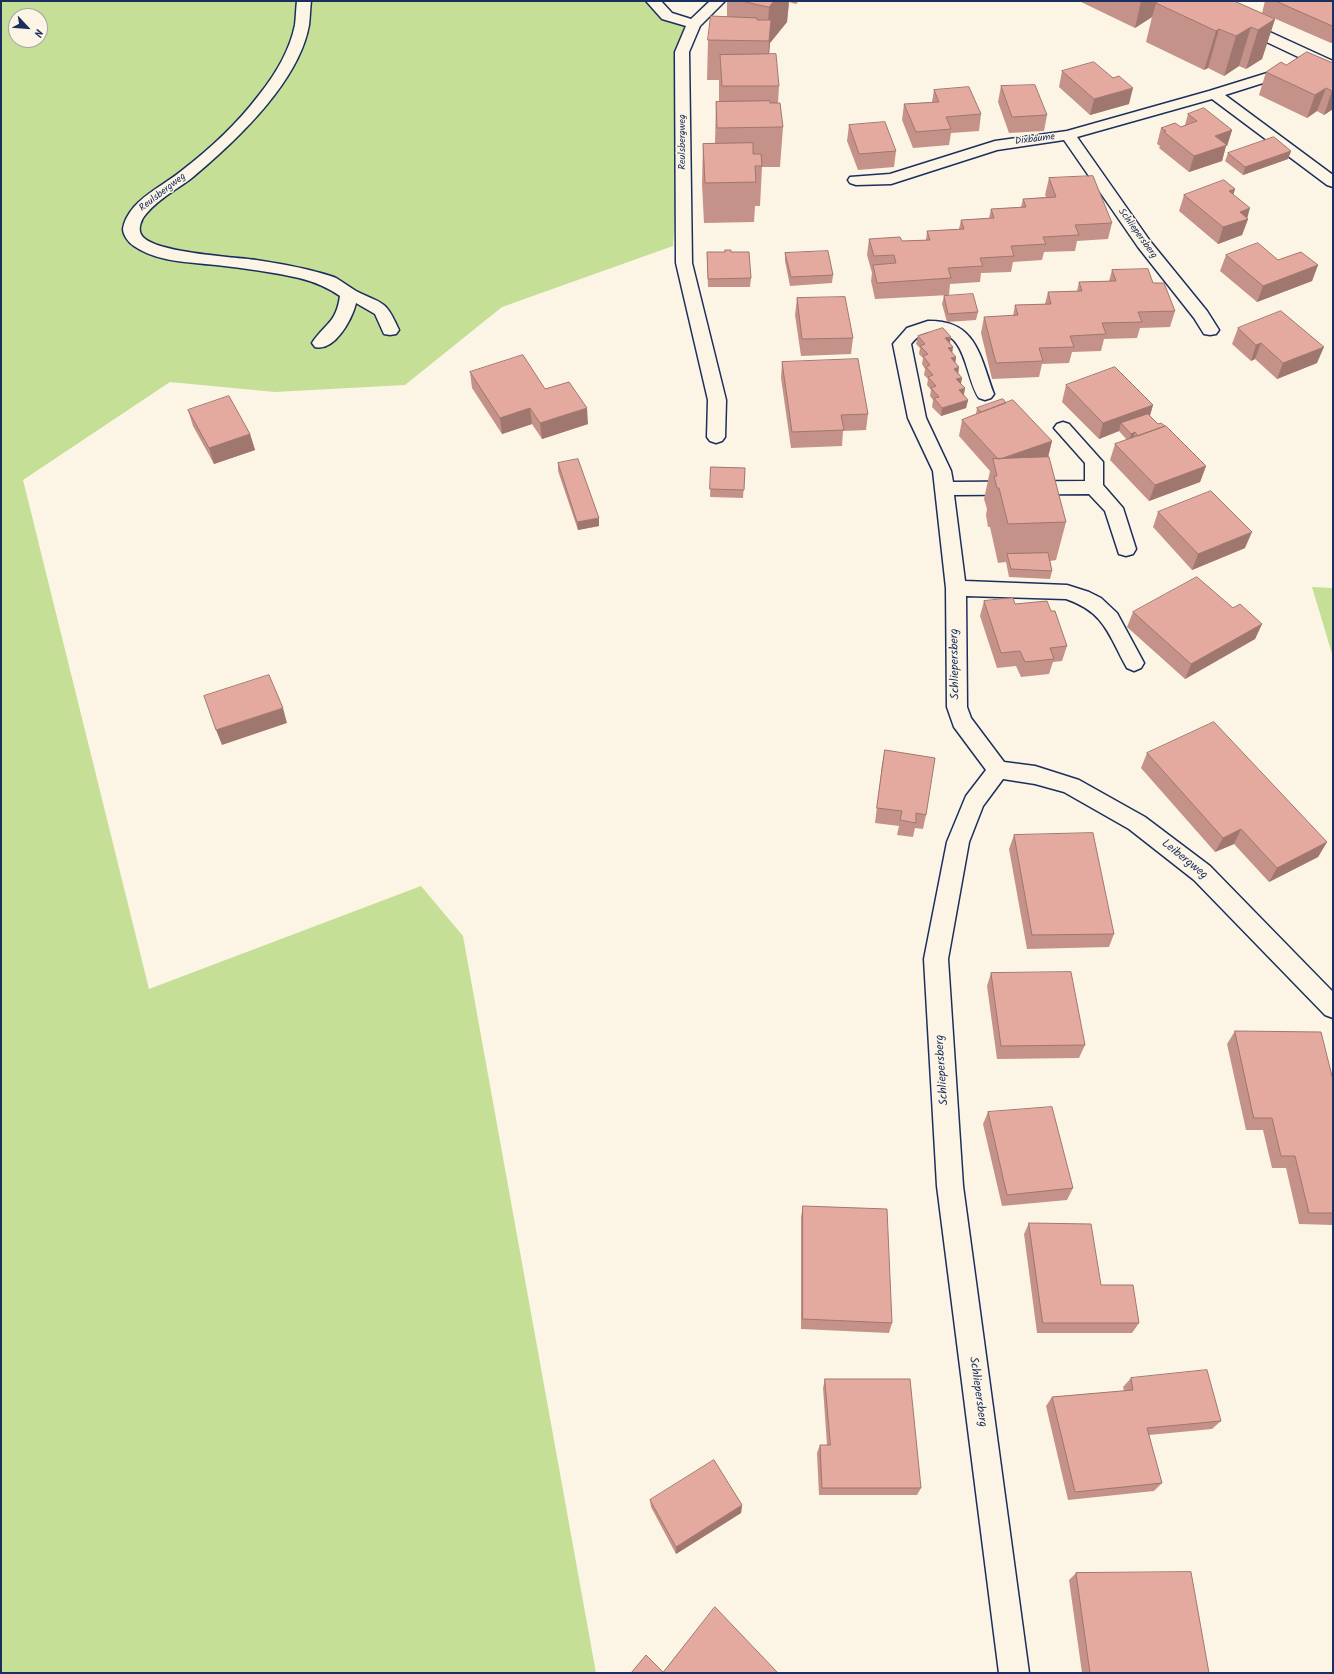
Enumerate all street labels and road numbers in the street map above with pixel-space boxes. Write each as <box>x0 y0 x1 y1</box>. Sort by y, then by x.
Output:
street label: Reulsbergweg <box>677 114 689 170</box>
street label: Dixbäume <box>1014 132 1056 148</box>
street label: Reulsbergweg <box>137 171 189 215</box>
street label: Schliepersberg <box>1115 207 1159 261</box>
street label: Schliepersberg <box>948 628 964 700</box>
street label: Leibergweg <box>1158 837 1210 883</box>
street label: Schliepersberg <box>933 1034 953 1106</box>
street label: Schliepersberg <box>965 1356 989 1428</box>

